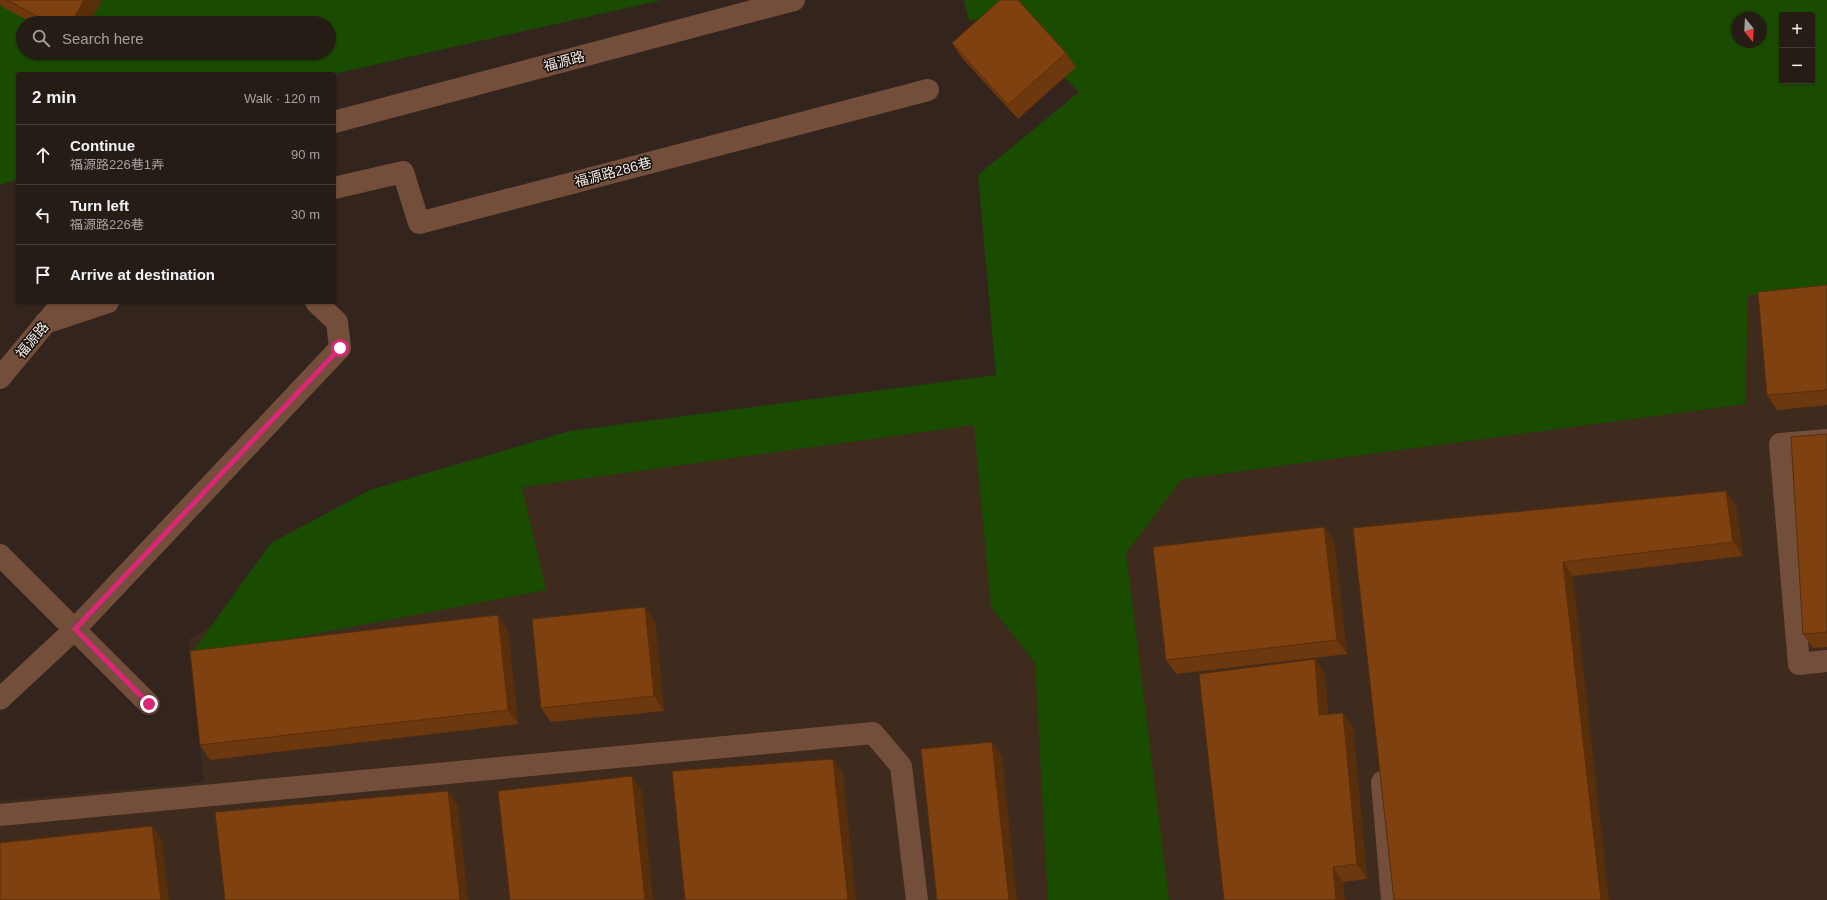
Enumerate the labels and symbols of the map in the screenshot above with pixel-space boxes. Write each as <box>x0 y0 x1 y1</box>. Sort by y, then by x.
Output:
north arrow <box>1731 12 1767 48</box>
street label: 福源路 <box>542 48 586 74</box>
street label: 福源路286巷 <box>573 154 653 190</box>
street label: 福源路 <box>12 319 52 361</box>
route start <box>331 339 349 357</box>
route end <box>140 695 158 713</box>

